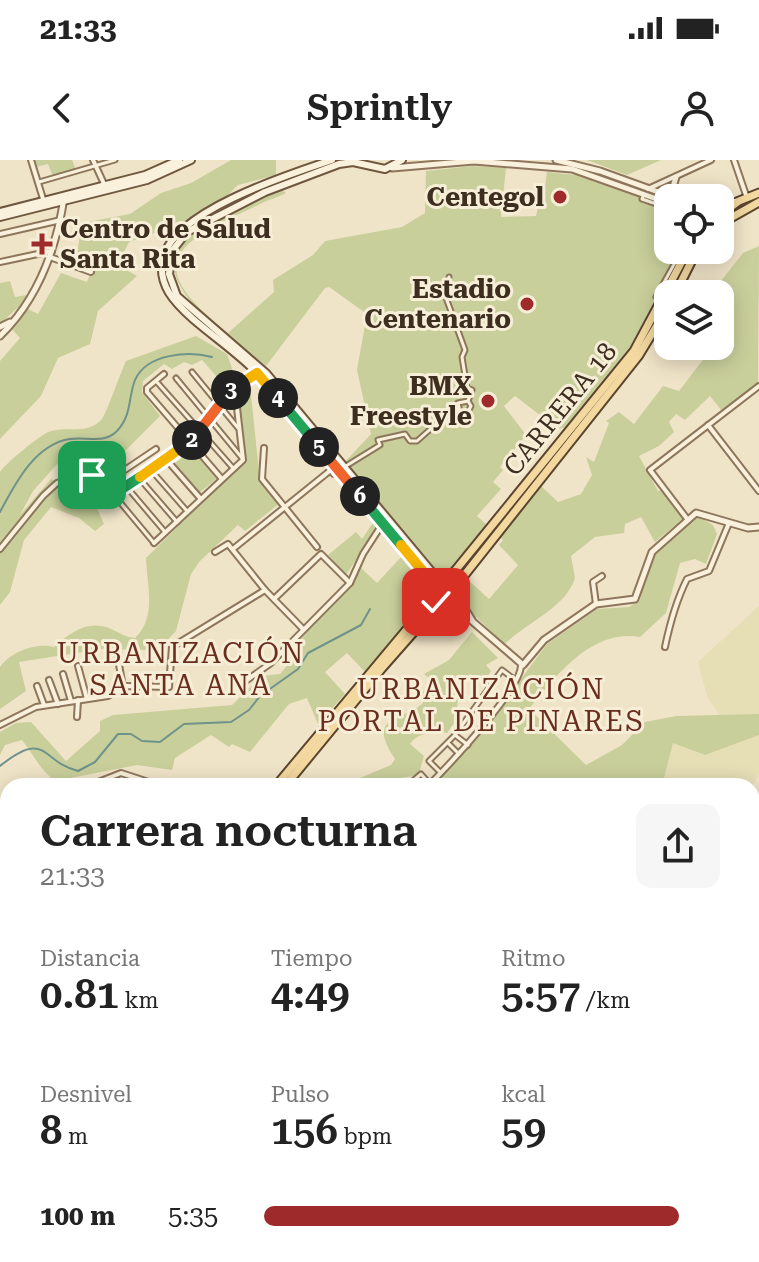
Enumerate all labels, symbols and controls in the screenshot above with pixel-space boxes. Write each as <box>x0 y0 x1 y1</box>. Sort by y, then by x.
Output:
text: 21:33 <box>40 11 117 46</box>
icon: back <box>40 86 84 130</box>
icon: person <box>675 86 719 130</box>
text: Sprintly <box>307 87 452 129</box>
place label: Centegol <box>427 182 544 212</box>
map controls <box>654 184 734 360</box>
button: locate <box>654 184 734 264</box>
marker: Centegol <box>551 188 569 206</box>
place label: Centro de Salud Santa Rita <box>60 214 271 274</box>
marker: Centro de Salud Santa Rita <box>31 233 53 255</box>
place label: Estadio Centenario <box>364 274 511 334</box>
button: layers <box>654 280 734 360</box>
marker: Estadio Centenario <box>518 295 536 313</box>
street label: CARRERA 18 <box>497 337 623 481</box>
pin: 3 <box>211 370 251 410</box>
place label: BMX Freestyle <box>350 371 472 431</box>
text: 3 <box>225 377 237 402</box>
pin: 4 <box>258 378 298 418</box>
text: 4 <box>272 385 284 410</box>
marker: BMX Freestyle <box>479 392 497 410</box>
pin: 2 <box>172 420 212 460</box>
text: 2 <box>186 427 198 452</box>
pin: 5 <box>299 427 339 467</box>
text: 5 <box>313 434 325 459</box>
pin <box>58 441 126 509</box>
icon: arrive <box>70 453 114 497</box>
pin: 6 <box>340 476 380 516</box>
text: 6 <box>354 483 366 508</box>
pin <box>402 568 470 636</box>
icon: check <box>414 580 458 624</box>
district label: URBANIZACIÓN SANTA ANA <box>57 636 305 702</box>
district label: URBANIZACIÓN PORTAL DE PINARES <box>317 672 645 738</box>
button: share <box>636 804 720 888</box>
text: Carrera nocturna <box>40 805 417 857</box>
text: 21:33 <box>40 861 105 891</box>
text: Distancia <box>40 946 140 971</box>
text: Tiempo <box>271 946 352 971</box>
text: Ritmo <box>501 946 565 971</box>
text: 0.81 <box>40 971 119 1018</box>
text: 4:49 <box>271 971 350 1018</box>
text: 5:57 <box>501 971 580 1018</box>
text: km <box>119 988 159 1013</box>
text: /km <box>580 988 630 1013</box>
text: Desnivel <box>40 1082 132 1107</box>
text: Pulso <box>271 1082 329 1107</box>
text: kcal <box>501 1082 546 1107</box>
text: 8 <box>40 1107 62 1154</box>
text: 156 <box>271 1107 338 1154</box>
text: 59 <box>501 1107 546 1154</box>
text: m <box>62 1124 88 1149</box>
text: bpm <box>338 1124 392 1149</box>
text: 100 m <box>40 1201 115 1231</box>
text: 5:35 <box>168 1201 218 1231</box>

